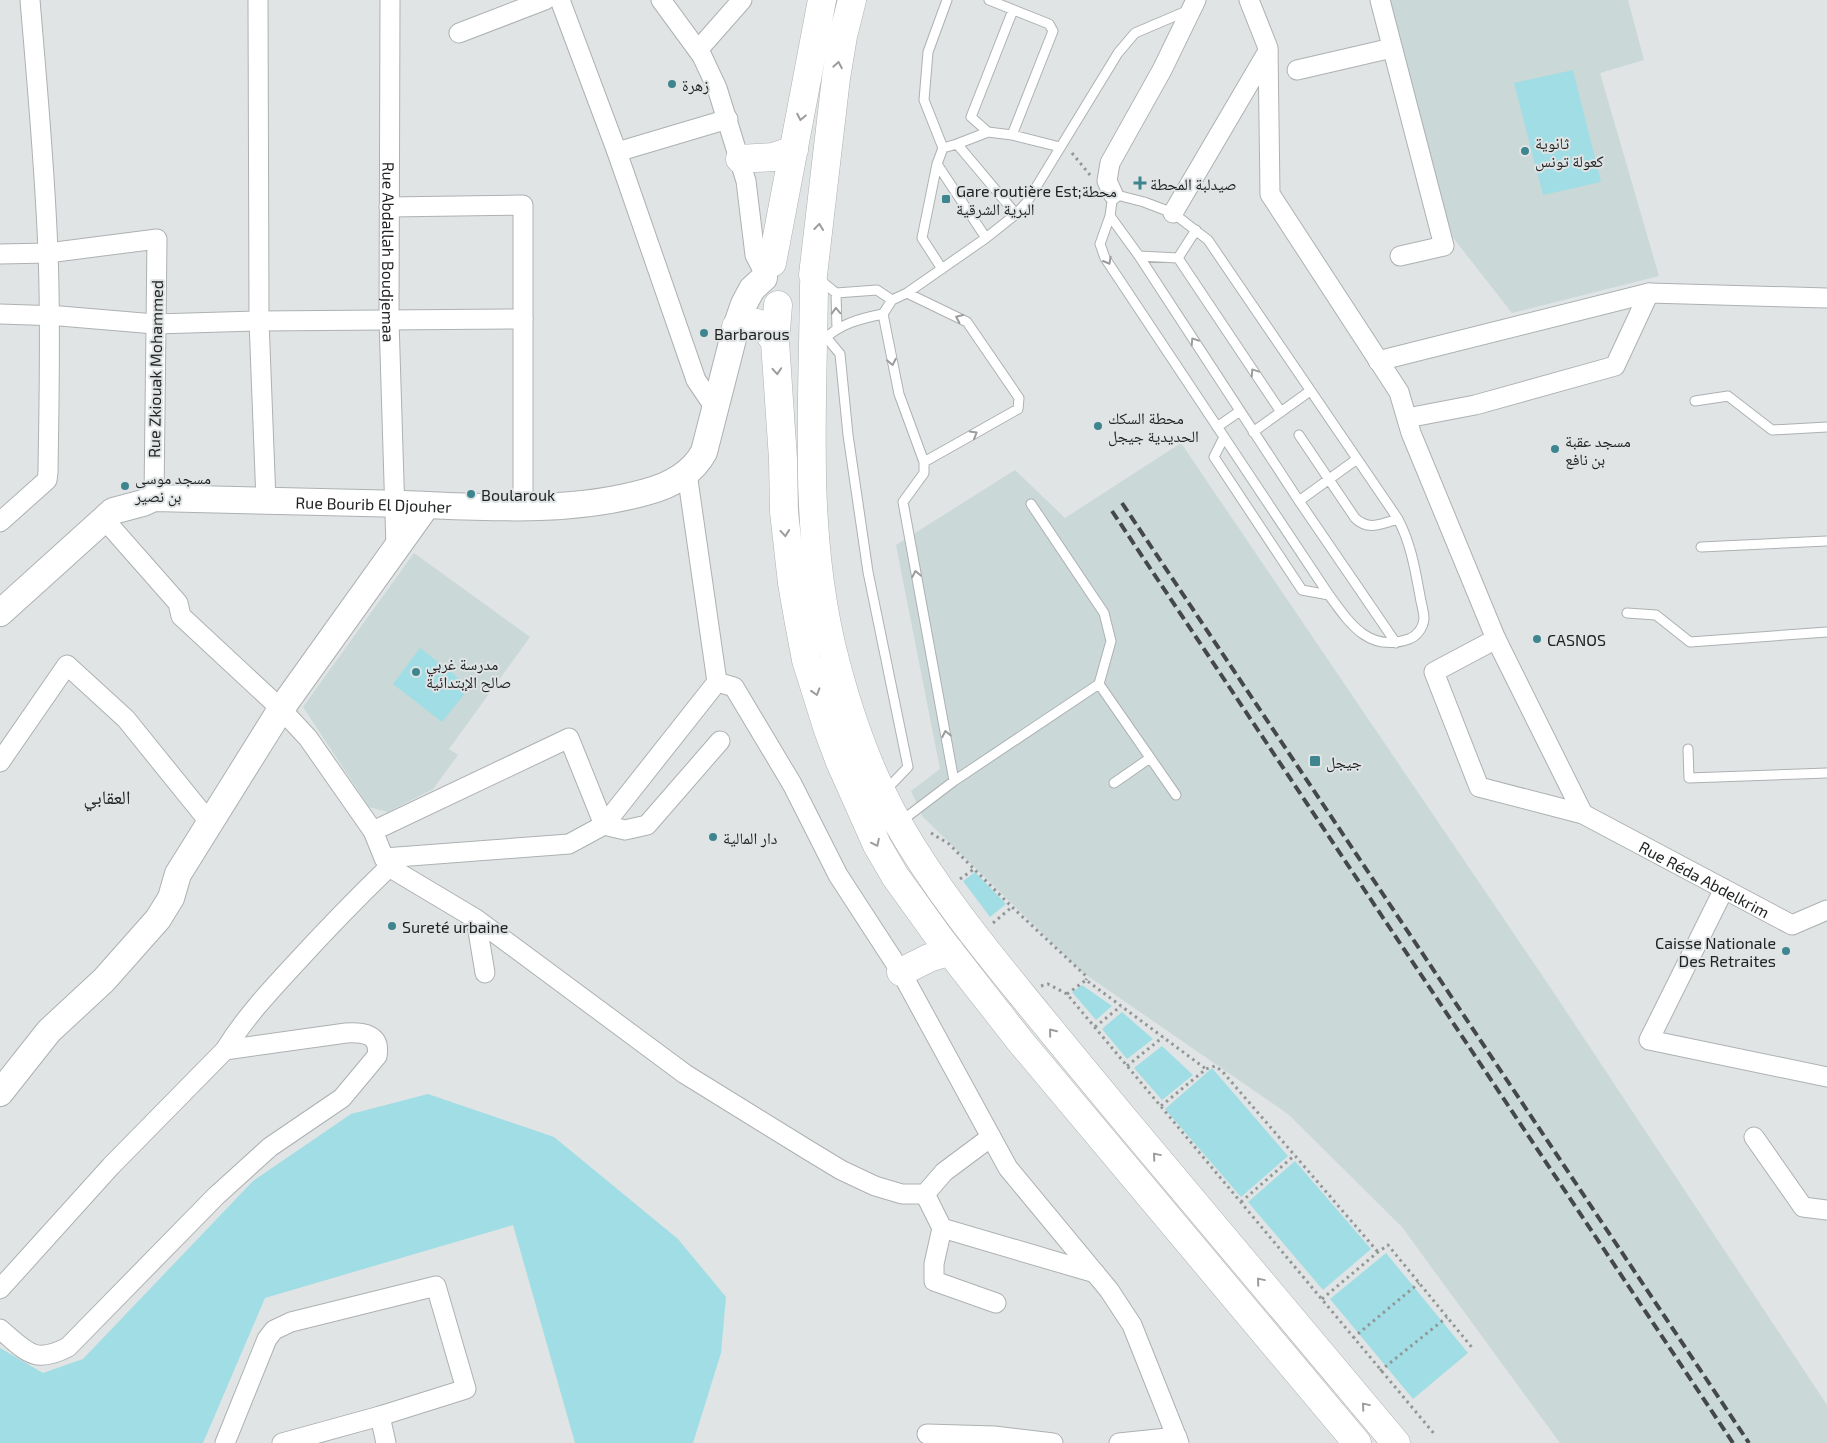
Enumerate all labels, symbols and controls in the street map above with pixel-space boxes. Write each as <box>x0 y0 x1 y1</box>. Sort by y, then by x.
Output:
one-way arrow <box>832 61 842 70</box>
place label: زهرة <box>682 75 709 95</box>
marker: زهرة <box>666 78 678 90</box>
one-way arrow <box>796 112 806 121</box>
place label: ثانوية كعولة تونس <box>1535 133 1604 172</box>
marker: ثانوية كعولة تونس <box>1519 145 1531 157</box>
street label: Rue Abdallah Boudjemaa <box>379 162 399 343</box>
place label: صيدلبة المحطة <box>1150 174 1237 193</box>
marker: صيدلبة المحطة <box>1134 177 1146 189</box>
place label: Gare routière Est;محطة البرية الشرقية <box>956 181 1117 219</box>
marker: Gare routière Est;محطة البرية الشرقية <box>940 193 952 205</box>
one-way arrow <box>813 222 824 230</box>
one-way arrow <box>1101 256 1111 265</box>
street label: Rue Zkiouak Mohammed <box>144 280 166 458</box>
one-way arrow <box>831 307 841 314</box>
one-way arrow <box>955 313 964 324</box>
place label: Barbarous <box>714 324 790 343</box>
marker: Barbarous <box>698 327 710 339</box>
one-way arrow <box>1191 337 1200 347</box>
one-way arrow <box>886 357 897 366</box>
one-way arrow <box>772 367 783 375</box>
one-way arrow <box>1251 368 1260 377</box>
place label: محطة السكك الحديدية جيجل <box>1108 408 1199 447</box>
marker: محطة السكك الحديدية جيجل <box>1092 420 1104 432</box>
one-way arrow <box>969 430 978 440</box>
place label: مسجد عقبة بن نافع <box>1565 431 1631 470</box>
marker: مسجد عقبة بن نافع <box>1549 443 1561 455</box>
place label: مسجد موسى بن نصير <box>134 468 211 507</box>
marker: مسجد موسى بن نصير <box>119 480 131 492</box>
place label: Boularouk <box>481 485 555 504</box>
marker: Boularouk <box>465 488 477 500</box>
street label: Rue Bourib El Djouher <box>295 492 453 516</box>
one-way arrow <box>780 529 791 537</box>
one-way arrow <box>911 569 921 578</box>
place label: CASNOS <box>1547 630 1606 649</box>
marker: CASNOS <box>1531 633 1543 645</box>
place label: مدرسة غربي صالح الإبتدائية <box>426 654 511 693</box>
marker: مدرسة غربي صالح الإبتدائية <box>410 666 422 678</box>
one-way arrow <box>810 688 820 696</box>
one-way arrow <box>941 729 951 738</box>
place label: جيجل <box>1326 752 1362 773</box>
marker: جيجل <box>1308 754 1322 768</box>
district label: العقابي <box>84 785 130 812</box>
place label: دار المالية <box>723 828 777 848</box>
marker: دار المالية <box>707 831 719 843</box>
street label: Rue Réda Abdelkrim <box>1636 836 1773 921</box>
one-way arrow <box>870 838 880 847</box>
place label: Sureté urbaine <box>402 917 508 936</box>
marker: Sureté urbaine <box>386 920 398 932</box>
place label: Caisse Nationale Des Retraites <box>1655 933 1776 970</box>
marker: Caisse Nationale Des Retraites <box>1780 945 1792 957</box>
one-way arrow <box>1049 1029 1057 1038</box>
one-way arrow <box>1152 1153 1161 1162</box>
one-way arrow <box>1258 1278 1266 1287</box>
one-way arrow <box>1361 1402 1370 1411</box>

